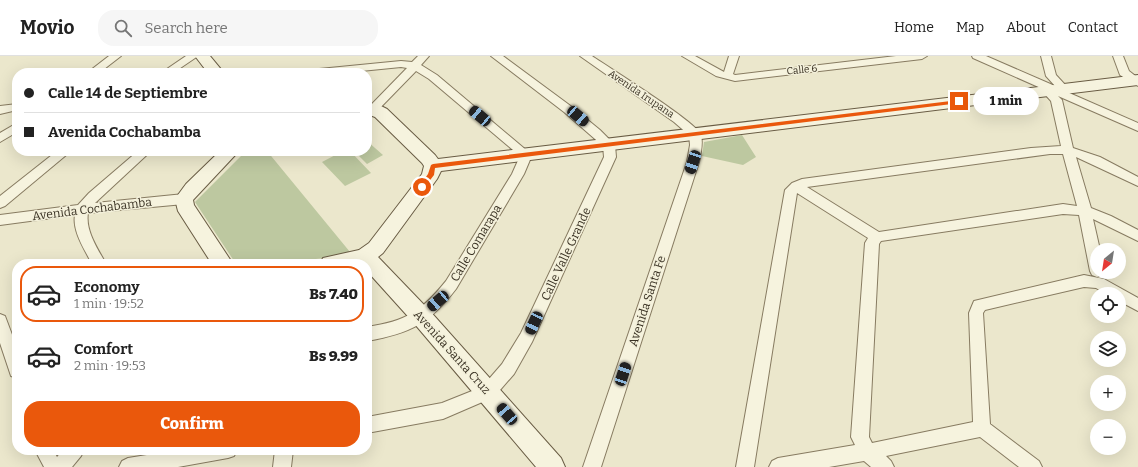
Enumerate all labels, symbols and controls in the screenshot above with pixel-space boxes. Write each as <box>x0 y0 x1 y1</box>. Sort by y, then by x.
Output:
search box <box>98 10 378 46</box>
text: Movio <box>20 16 74 39</box>
icon: search <box>112 17 134 39</box>
text: Search here <box>144 19 228 37</box>
text: Home <box>894 19 934 36</box>
text: Map <box>956 19 984 36</box>
text: About <box>1006 19 1046 36</box>
text: Contact <box>1068 19 1118 36</box>
street label: Calle 6 <box>786 62 818 78</box>
street label: Avenida Irupana <box>606 67 677 121</box>
text: Calle 14 de Septiembre <box>48 84 208 102</box>
callout: 1 min <box>973 87 1039 115</box>
route end <box>950 92 968 110</box>
text: 1 min <box>989 93 1023 108</box>
car <box>467 104 493 128</box>
car <box>565 104 591 128</box>
text: Avenida Cochabamba <box>48 123 201 141</box>
car <box>684 149 702 175</box>
route start <box>413 178 431 196</box>
street label: Avenida Cochabamba <box>31 195 153 223</box>
street label: Calle Comarapa <box>447 202 505 284</box>
street label: Calle Valle Grande <box>538 205 594 303</box>
north arrow <box>1090 243 1126 279</box>
map controls <box>1090 243 1126 455</box>
street label: Avenida Santa Fe <box>626 254 668 348</box>
icon: car <box>26 276 62 312</box>
text: Economy <box>74 278 140 296</box>
text: Bs 7.40 <box>309 285 358 303</box>
button: locate <box>1090 287 1126 323</box>
car <box>425 289 451 313</box>
text: 1 min · 19:52 <box>74 296 144 311</box>
street label: Avenida Santa Cruz <box>411 307 493 397</box>
car <box>523 310 545 336</box>
button: layers <box>1090 331 1126 367</box>
icon: car <box>26 338 62 374</box>
text: Comfort <box>74 340 133 358</box>
text: Bs 9.99 <box>309 347 358 365</box>
text: 2 min · 19:53 <box>74 358 146 373</box>
car <box>614 361 632 387</box>
button: + <box>1090 375 1126 411</box>
button: Confirm <box>24 401 360 447</box>
car <box>495 401 519 427</box>
button: − <box>1090 419 1126 455</box>

